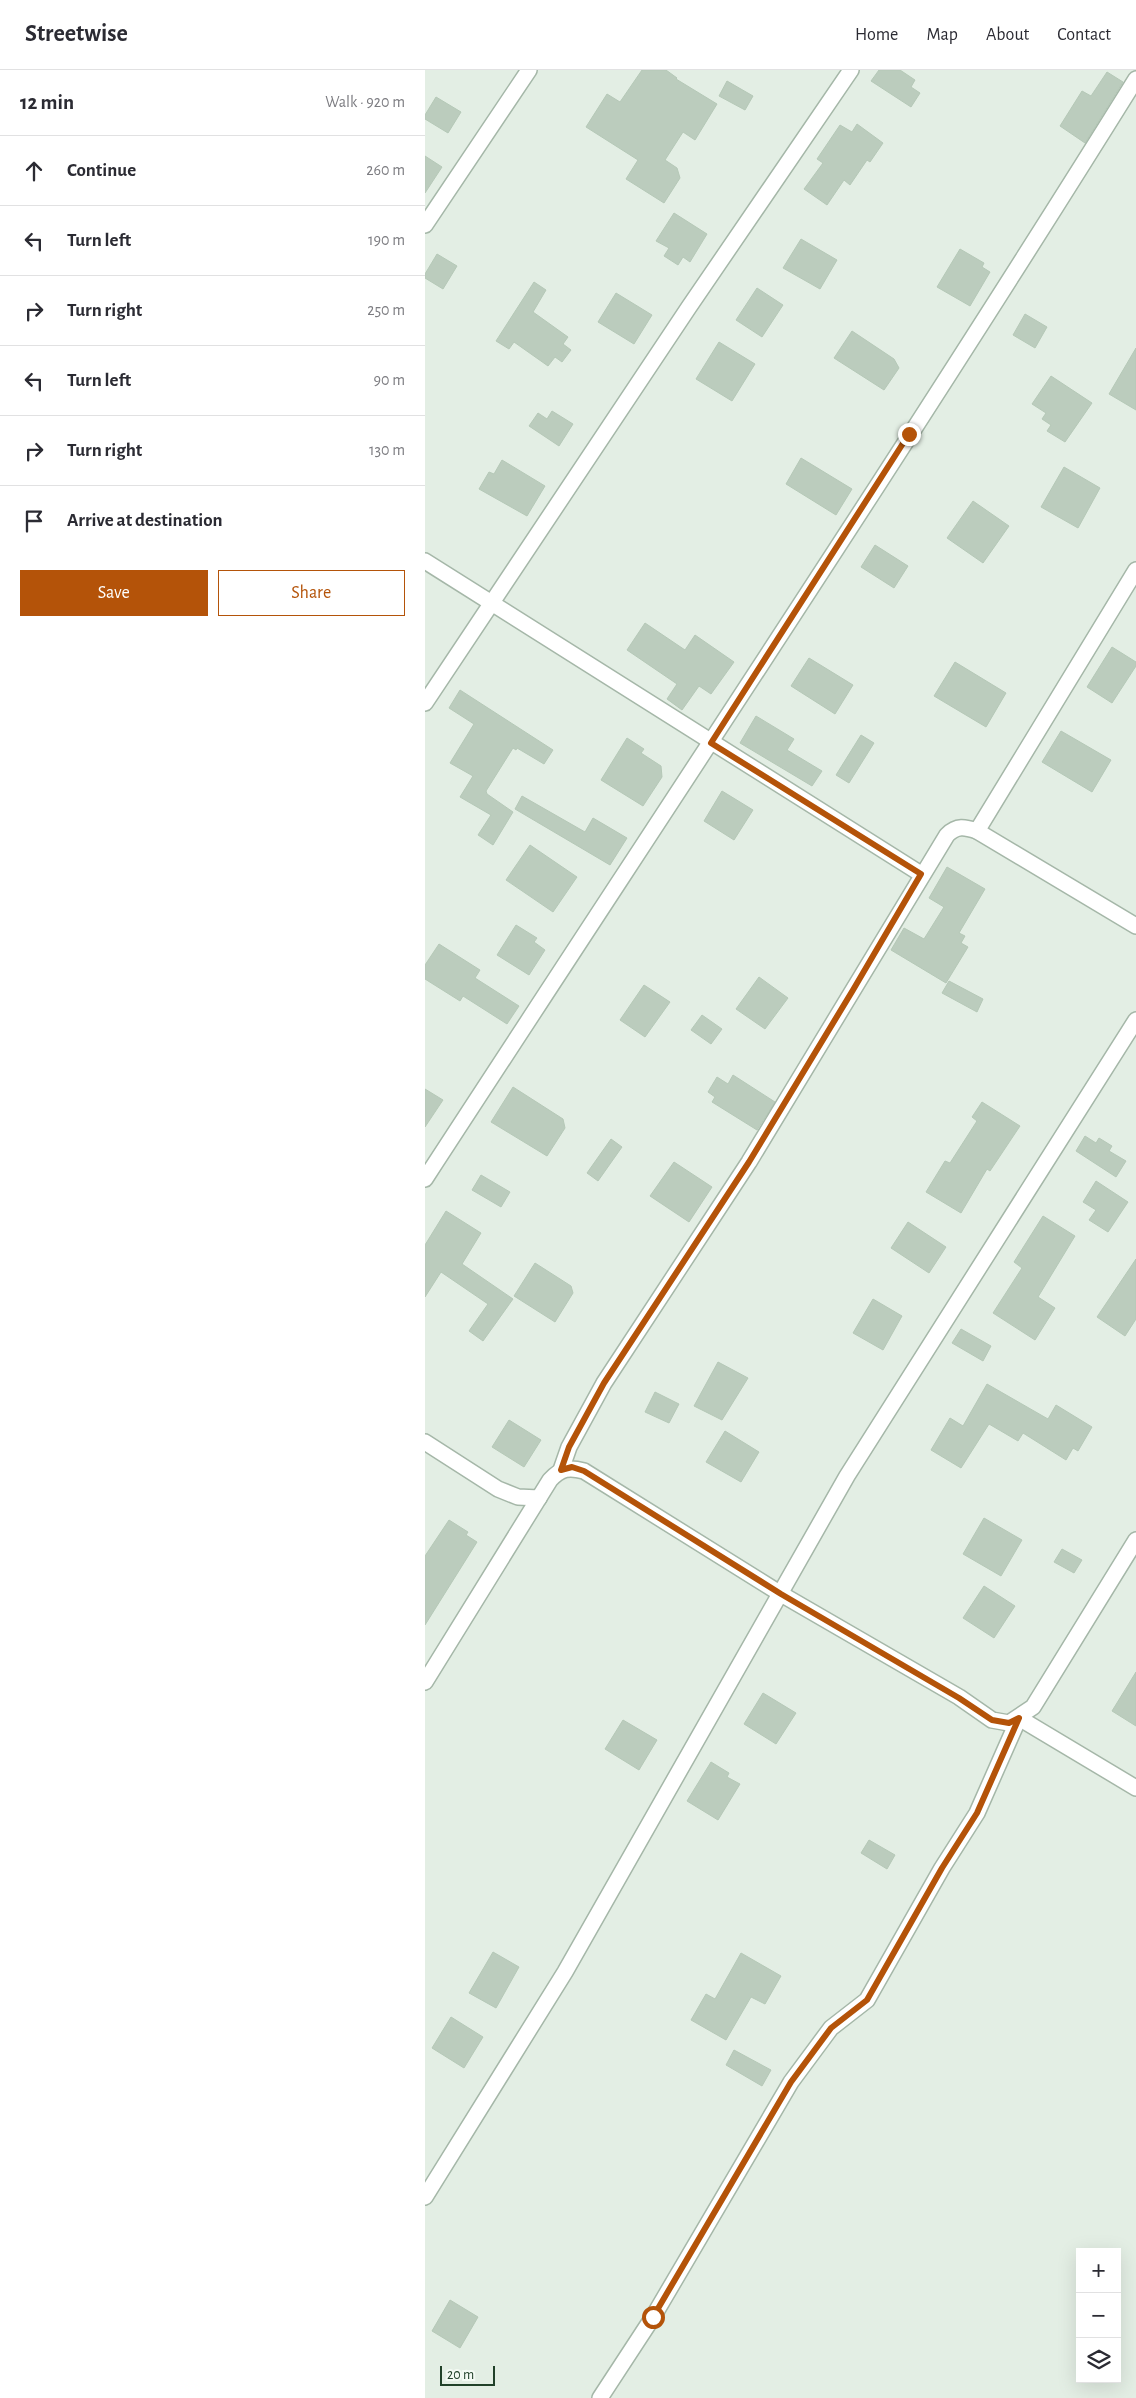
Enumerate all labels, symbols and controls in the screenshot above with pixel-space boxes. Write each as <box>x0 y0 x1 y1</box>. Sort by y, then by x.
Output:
text: Streetwise <box>25 22 128 46</box>
text: Home <box>855 26 898 44</box>
text: Map <box>926 26 958 44</box>
text: About <box>986 26 1029 44</box>
text: Contact <box>1057 26 1111 44</box>
text: 12 min <box>20 92 74 113</box>
text: Walk · 920 m <box>325 94 405 110</box>
icon: ahead <box>20 157 48 185</box>
text: Continue <box>67 161 136 180</box>
text: 260 m <box>366 162 405 178</box>
icon: left <box>20 227 48 255</box>
text: Turn left <box>67 231 131 250</box>
text: 190 m <box>368 232 405 248</box>
icon: right <box>20 297 48 325</box>
text: Turn right <box>67 301 142 320</box>
text: 250 m <box>367 302 405 318</box>
icon: left <box>20 367 48 395</box>
text: Turn left <box>67 371 131 390</box>
text: 90 m <box>374 372 405 388</box>
route end <box>898 423 921 446</box>
icon: right <box>20 437 48 465</box>
text: Turn right <box>67 441 142 460</box>
text: 130 m <box>369 442 405 458</box>
icon: arrive <box>20 507 48 535</box>
text: Arrive at destination <box>67 511 223 530</box>
button: Save <box>20 570 208 616</box>
button: Share <box>218 570 405 616</box>
map controls <box>1076 2248 1121 2383</box>
button: + <box>1076 2248 1121 2293</box>
button: − <box>1076 2293 1121 2338</box>
route start <box>642 2306 665 2329</box>
button: layers <box>1076 2338 1121 2383</box>
scale bar <box>440 2363 495 2386</box>
text: 20 m <box>447 2368 474 2382</box>

